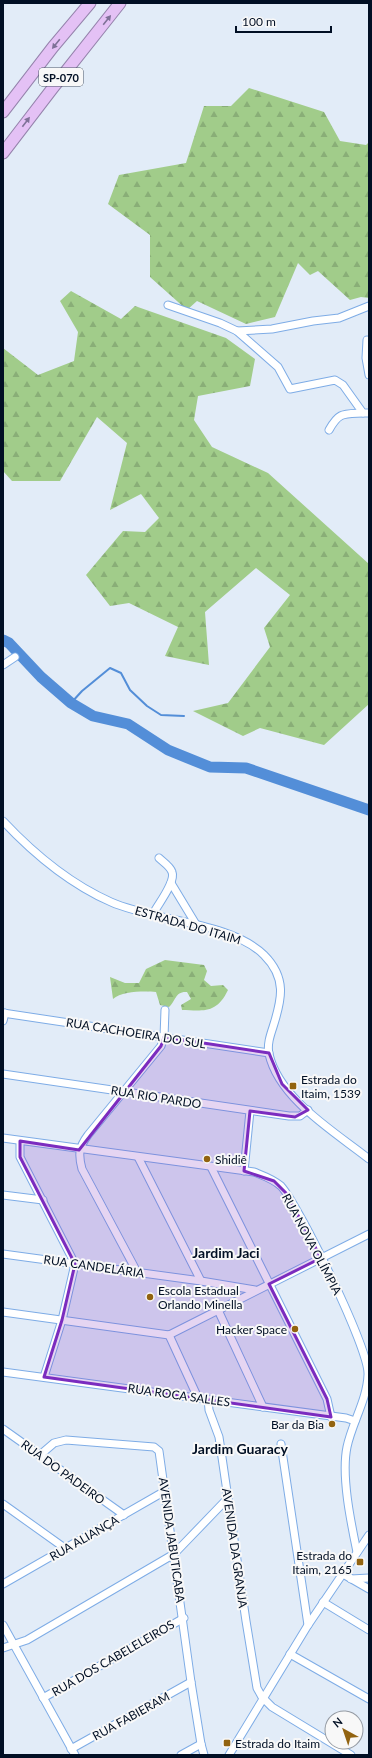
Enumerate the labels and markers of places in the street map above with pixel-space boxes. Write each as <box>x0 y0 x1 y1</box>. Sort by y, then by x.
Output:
place label: Estrada do Itaim, 1539 <box>301 1072 361 1101</box>
marker: Estrada do Itaim, 1539 <box>288 1081 298 1091</box>
place label: Shidiê <box>215 1152 247 1167</box>
marker: Shidiê <box>202 1154 212 1164</box>
place label: Escola Estadual Orlando Minella <box>158 1283 243 1312</box>
marker: Escola Estadual Orlando Minella <box>145 1292 155 1302</box>
place label: Hacker Space <box>216 1322 287 1337</box>
marker: Hacker Space <box>290 1324 300 1334</box>
place label: Bar da Bia <box>271 1417 324 1432</box>
marker: Bar da Bia <box>327 1419 337 1429</box>
place label: Estrada do Itaim, 2165 <box>292 1548 352 1577</box>
marker: Estrada do Itaim, 2165 <box>355 1557 365 1567</box>
place label: Estrada do Itaim <box>235 1736 320 1751</box>
marker: Estrada do Itaim <box>222 1738 232 1748</box>

